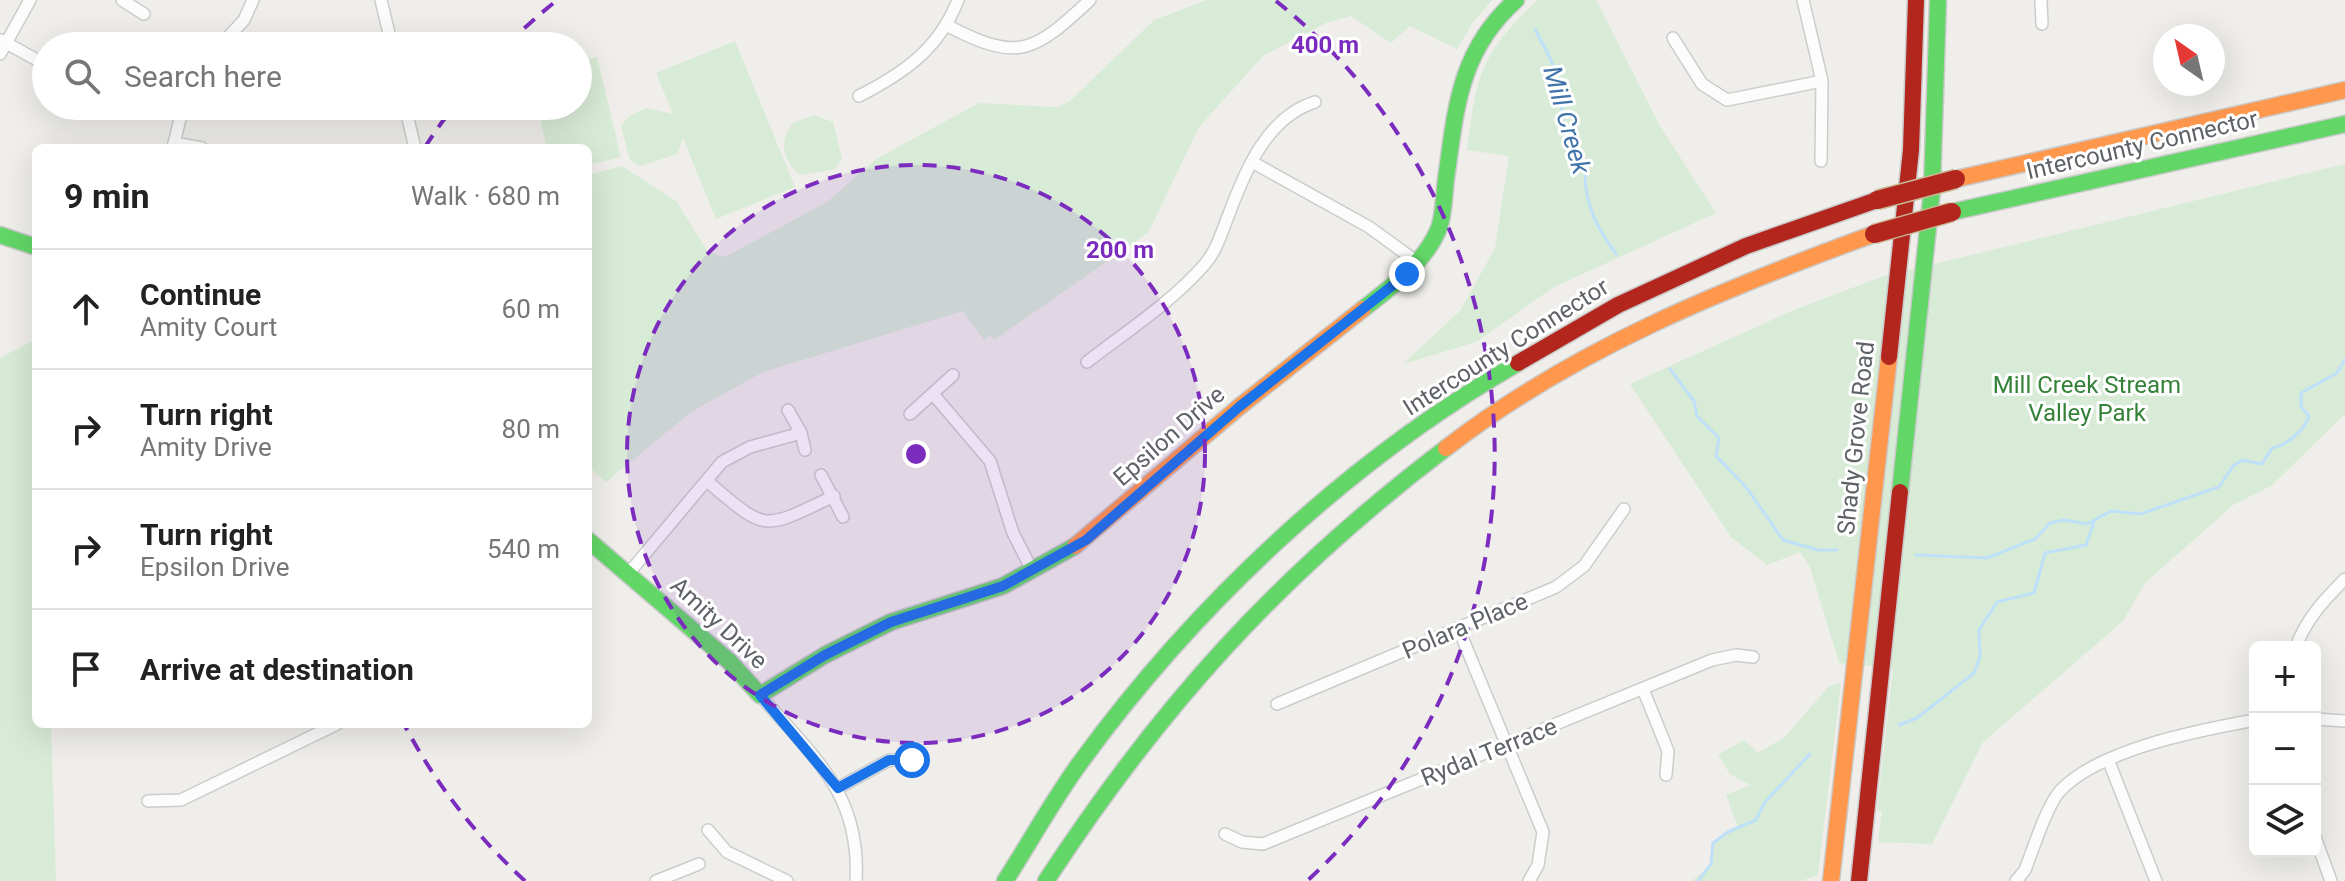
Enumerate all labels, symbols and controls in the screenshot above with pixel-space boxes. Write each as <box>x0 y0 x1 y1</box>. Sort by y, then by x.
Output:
north arrow <box>2153 24 2225 96</box>
text: 400 m <box>1291 31 1359 59</box>
search box <box>32 32 592 120</box>
icon: search <box>60 54 104 98</box>
text: Search here <box>124 59 282 94</box>
water label: Mill Creek <box>1537 62 1597 179</box>
street label: Intercounty Connector <box>2024 105 2260 185</box>
text: 9 min <box>64 176 149 216</box>
text: Walk · 680 m <box>411 181 560 211</box>
text: 200 m <box>1086 236 1154 264</box>
route end <box>1389 256 1425 292</box>
street label: Intercounty Connector <box>1398 272 1614 422</box>
text: Continue <box>140 277 261 312</box>
icon: ahead <box>64 287 108 331</box>
text: 60 m <box>502 294 560 324</box>
text: Amity Court <box>140 312 277 342</box>
street label: Shady Grove Road <box>1832 340 1880 536</box>
park label: Mill Creek Stream Valley Park <box>1993 371 2181 427</box>
street label: Epsilon Drive <box>1108 380 1230 492</box>
text: Turn right <box>140 397 273 432</box>
icon: right <box>64 407 108 451</box>
text: 80 m <box>502 414 560 444</box>
text: Amity Drive <box>140 432 272 462</box>
centre of rings <box>902 440 930 468</box>
text: Turn right <box>140 517 273 552</box>
icon: right <box>64 527 108 571</box>
text: 540 m <box>487 534 560 564</box>
text: Epsilon Drive <box>140 552 290 582</box>
street label: Amity Drive <box>665 571 773 675</box>
street label: Polara Place <box>1398 587 1532 665</box>
map controls <box>2249 641 2321 857</box>
button: + <box>2249 641 2321 713</box>
icon: arrive <box>64 647 108 691</box>
text: Arrive at destination <box>140 652 414 687</box>
street label: Rydal Terrace <box>1417 712 1561 792</box>
button: − <box>2249 713 2321 785</box>
route start <box>894 742 930 778</box>
button: layers <box>2249 785 2321 857</box>

